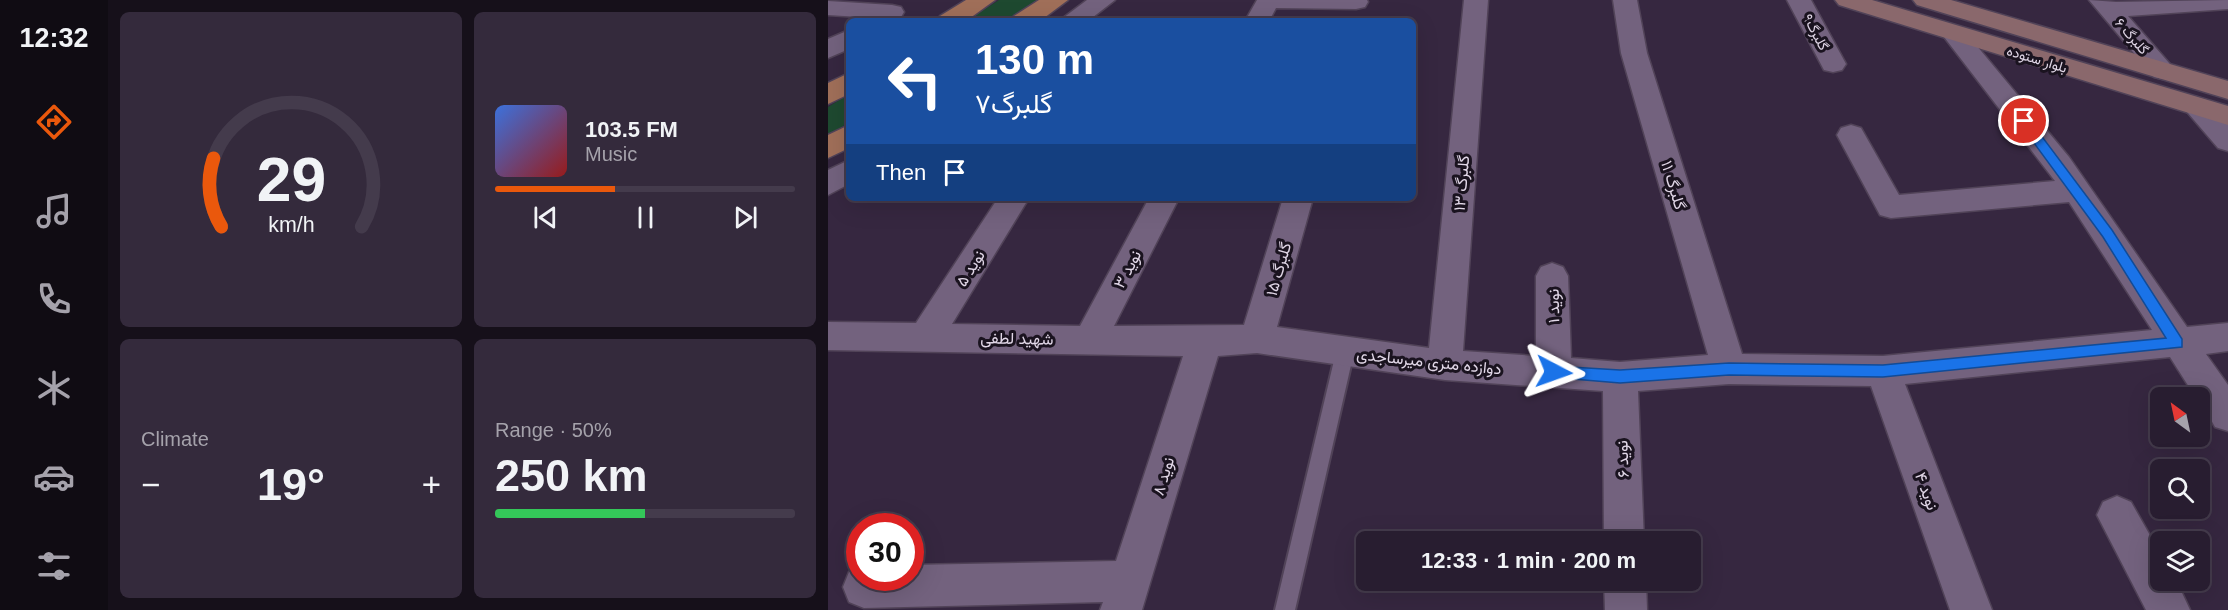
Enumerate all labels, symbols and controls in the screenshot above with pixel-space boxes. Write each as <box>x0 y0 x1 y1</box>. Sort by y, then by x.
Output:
street label: گلبرگ۹ <box>1799 11 1832 53</box>
street label: گلبرگ ۶ <box>2111 15 2152 58</box>
text: 12:32 <box>19 23 89 53</box>
text: 130 m <box>975 36 1094 83</box>
icon: left <box>876 42 954 120</box>
street label: بلوار ستوده <box>2005 42 2069 77</box>
text: گلبرگ۷ <box>975 89 1052 119</box>
pin <box>1998 95 2049 146</box>
icon: directions <box>33 101 75 143</box>
icon: arrive <box>2007 104 2040 137</box>
text: 103.5 FM <box>585 117 678 142</box>
text: Music <box>585 143 637 165</box>
text: 29 <box>256 145 326 214</box>
street label: گلبرگ ۱۳ <box>1451 154 1474 212</box>
icon: arrive <box>938 156 971 189</box>
street label: گلبرگ ۱۱ <box>1656 159 1689 212</box>
text: Then <box>876 160 926 185</box>
icon: music <box>33 190 75 232</box>
icon: previous <box>529 201 562 234</box>
icon: pause <box>629 201 662 234</box>
icon: next <box>729 201 762 234</box>
text: km/h <box>268 213 314 237</box>
street label: گلبرگ ۱۵ <box>1263 240 1296 298</box>
street label: نوید ۵ <box>953 247 990 290</box>
street label: نوید ۳ <box>1111 248 1146 292</box>
icon: phone <box>33 278 75 320</box>
street label: نوید ۱ <box>1545 289 1564 323</box>
street label: شهید لطفی <box>980 329 1054 350</box>
position arrow <box>1522 340 1586 404</box>
street label: دوازده متری میرساجدی <box>1355 345 1502 380</box>
icon: climate <box>33 367 75 409</box>
north arrow <box>2150 387 2210 447</box>
map controls <box>2150 387 2210 591</box>
text: Range · 50% <box>495 419 612 441</box>
text: Climate <box>141 428 209 450</box>
street label: نوید ۶ <box>1613 440 1634 478</box>
text: 250 km <box>495 450 648 501</box>
street label: نوید ۸ <box>1150 455 1179 498</box>
icon: car <box>33 456 75 498</box>
text: 19° <box>257 459 325 510</box>
button: search <box>2150 459 2210 519</box>
text: − <box>141 466 160 503</box>
text: + <box>422 466 441 503</box>
street label: نوید ۴ <box>1910 470 1941 513</box>
speed limit sign: 30 <box>846 513 924 591</box>
button: layers <box>2150 531 2210 591</box>
icon: filters <box>33 545 75 587</box>
text: 12:33 · 1 min · 200 m <box>1421 548 1636 573</box>

